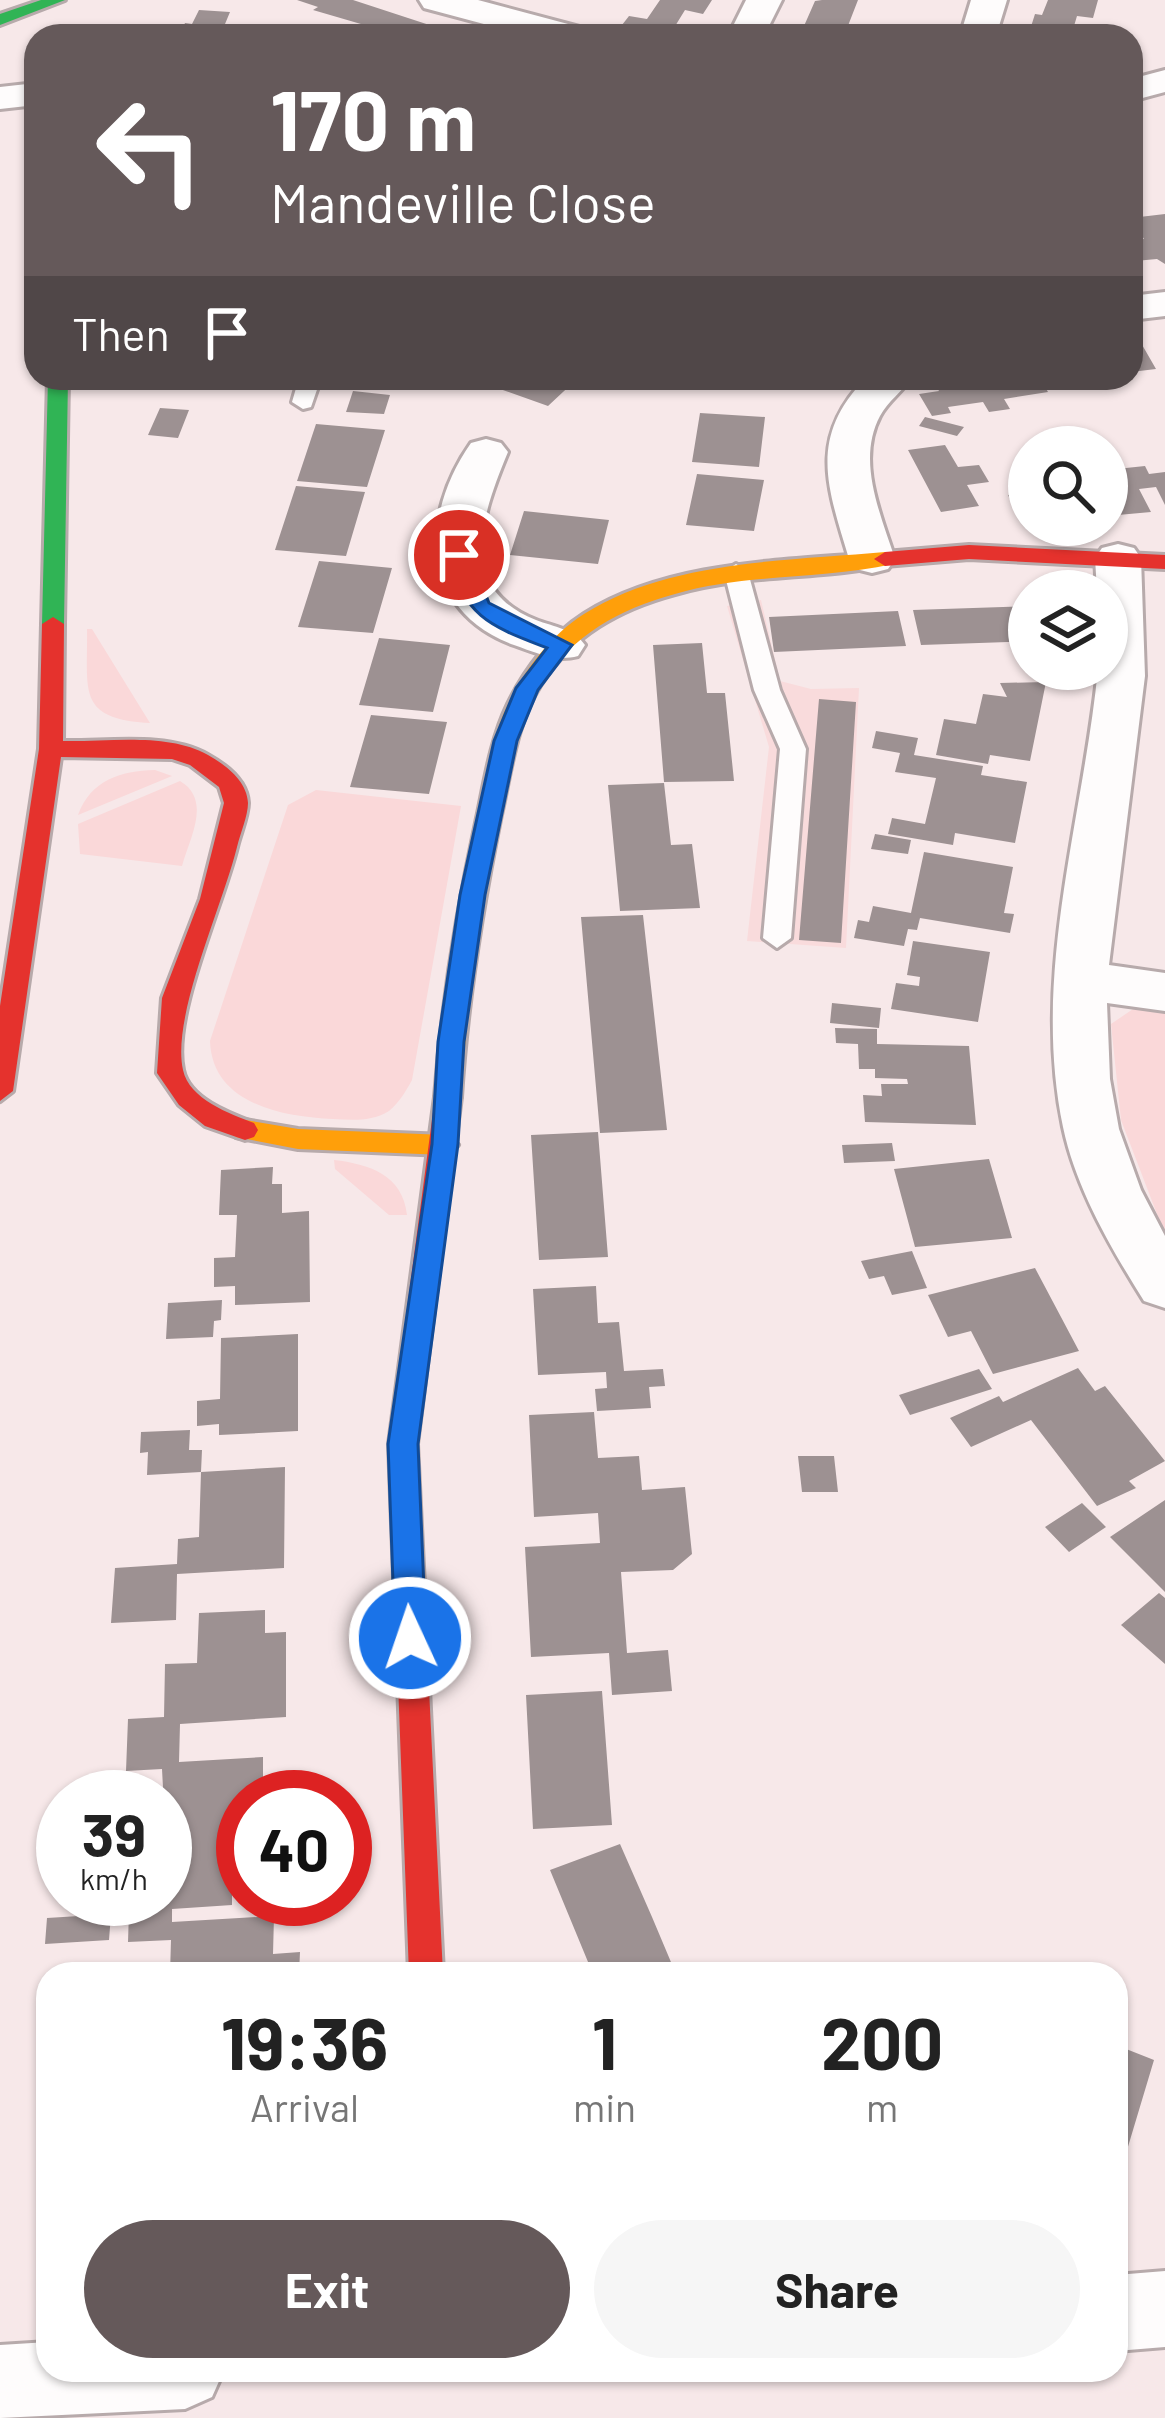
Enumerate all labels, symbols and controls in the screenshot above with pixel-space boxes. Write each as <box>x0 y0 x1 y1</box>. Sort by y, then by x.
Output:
text: 170 m <box>270 67 476 168</box>
icon: left <box>72 72 228 228</box>
text: Mandeville Close <box>270 169 656 234</box>
icon: arrive <box>194 300 260 366</box>
text: Then <box>72 306 170 360</box>
map controls <box>1008 426 1128 690</box>
button: search <box>1008 426 1128 546</box>
pin <box>408 504 510 606</box>
icon: arrive <box>426 522 492 588</box>
button: layers <box>1008 570 1128 690</box>
position arrow <box>347 1575 473 1701</box>
speed limit sign: 40 <box>216 1770 372 1926</box>
text: 39 <box>82 1797 146 1869</box>
text: km/h <box>80 1860 148 1896</box>
text: 19:36 <box>221 1998 388 2084</box>
text: 1 <box>592 1998 617 2084</box>
text: 200 <box>821 1998 943 2084</box>
text: Arrival <box>250 2083 359 2130</box>
text: min <box>573 2083 636 2130</box>
text: m <box>866 2083 898 2130</box>
button: Exit <box>84 2220 570 2358</box>
button: Share <box>594 2220 1080 2358</box>

